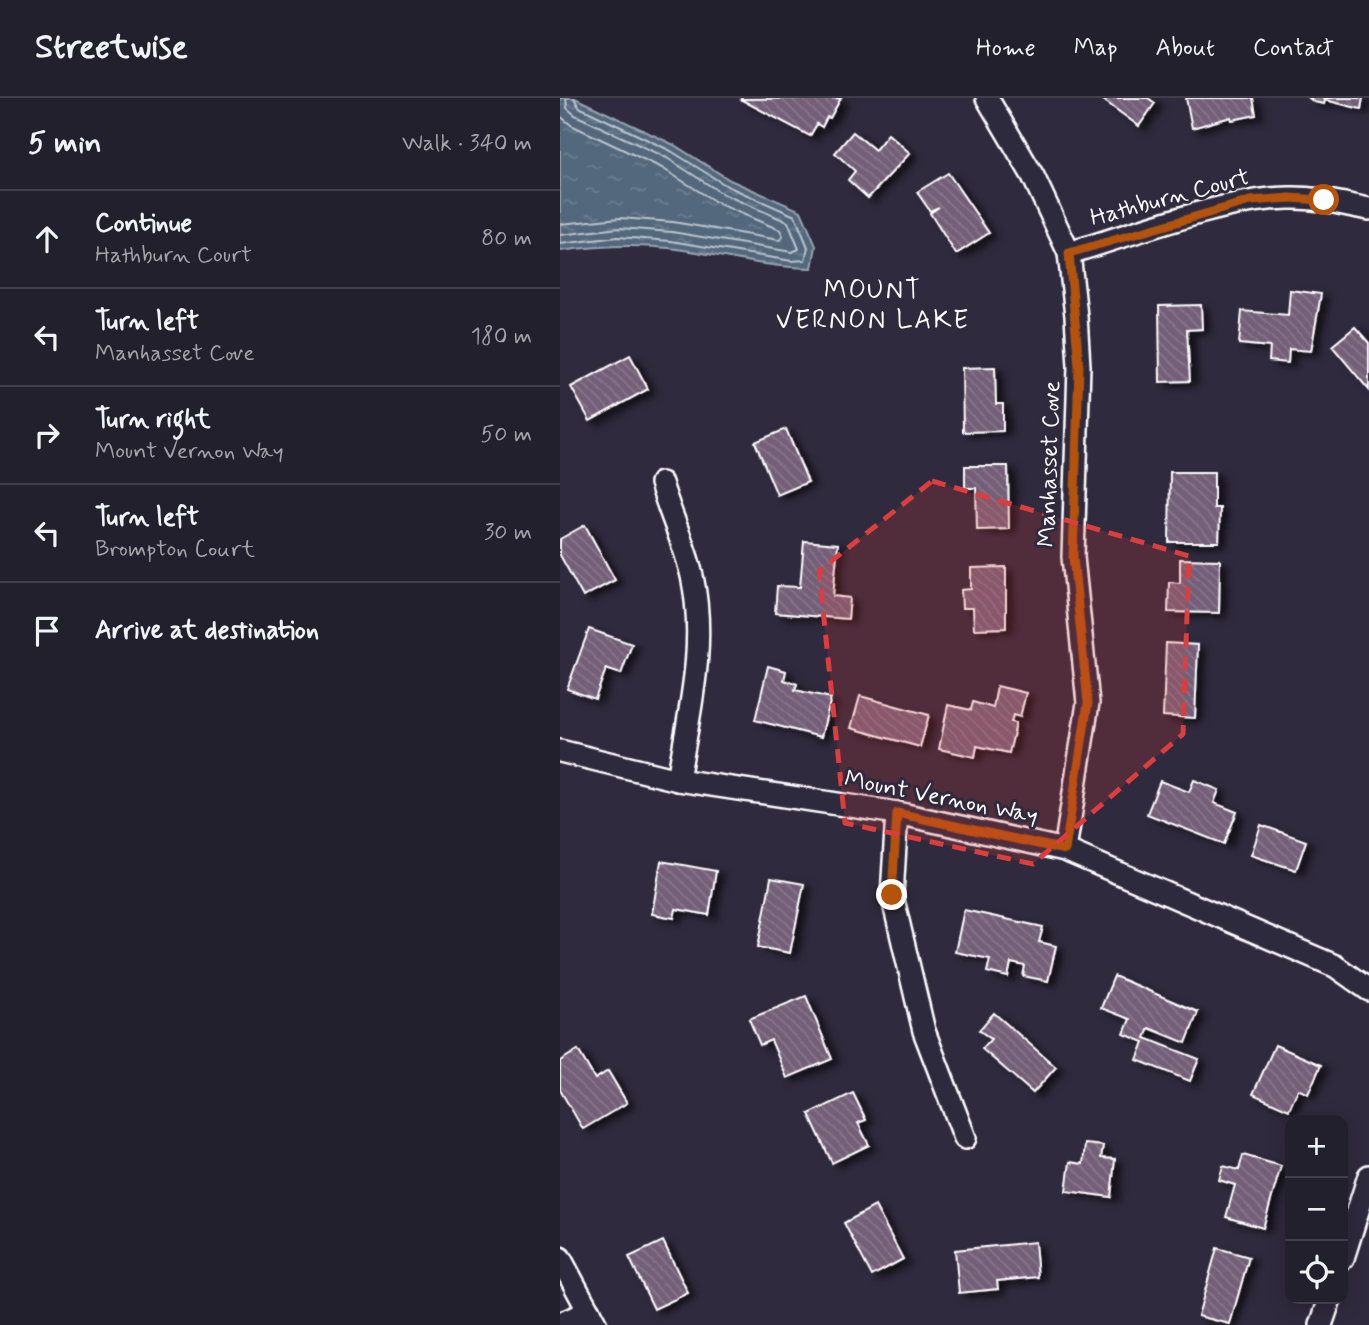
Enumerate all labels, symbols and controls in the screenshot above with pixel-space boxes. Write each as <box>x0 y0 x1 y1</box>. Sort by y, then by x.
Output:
text: Streetwise <box>35 26 188 70</box>
text: Home <box>976 33 1036 64</box>
text: Map <box>1074 33 1118 64</box>
text: About <box>1156 33 1215 64</box>
text: Contact <box>1253 33 1334 64</box>
text: 5 min <box>28 124 102 163</box>
text: Walk · 340 m <box>402 129 532 159</box>
street label: Hathburn Court <box>1087 162 1253 234</box>
route start <box>1308 184 1339 215</box>
text: Continue <box>95 207 192 241</box>
icon: ahead <box>28 220 66 258</box>
text: 80 m <box>481 224 532 254</box>
text: Hathburn Court <box>95 241 252 271</box>
district label: MOUNT VERNON LAKE <box>776 274 970 338</box>
text: Turn left <box>95 305 199 339</box>
icon: left <box>28 318 66 356</box>
text: 180 m <box>471 322 532 352</box>
text: Manhasset Cove <box>95 339 255 369</box>
street label: Manhasset Cove <box>1032 380 1068 548</box>
text: Turn right <box>95 403 211 437</box>
icon: right <box>28 416 66 454</box>
text: 50 m <box>481 420 532 450</box>
text: Mount Vernon Way <box>95 437 284 467</box>
text: Turn left <box>95 501 199 535</box>
icon: left <box>28 514 66 552</box>
text: 30 m <box>484 518 532 548</box>
text: Brompton Court <box>95 535 255 565</box>
icon: arrive <box>28 612 66 650</box>
text: Arrive at destination <box>95 614 319 648</box>
street label: Mount Vernon Way <box>841 764 1041 832</box>
route end <box>876 879 907 910</box>
map controls <box>1285 1115 1348 1304</box>
button: + <box>1285 1115 1348 1178</box>
button: − <box>1285 1178 1348 1241</box>
button: locate <box>1285 1241 1348 1304</box>

